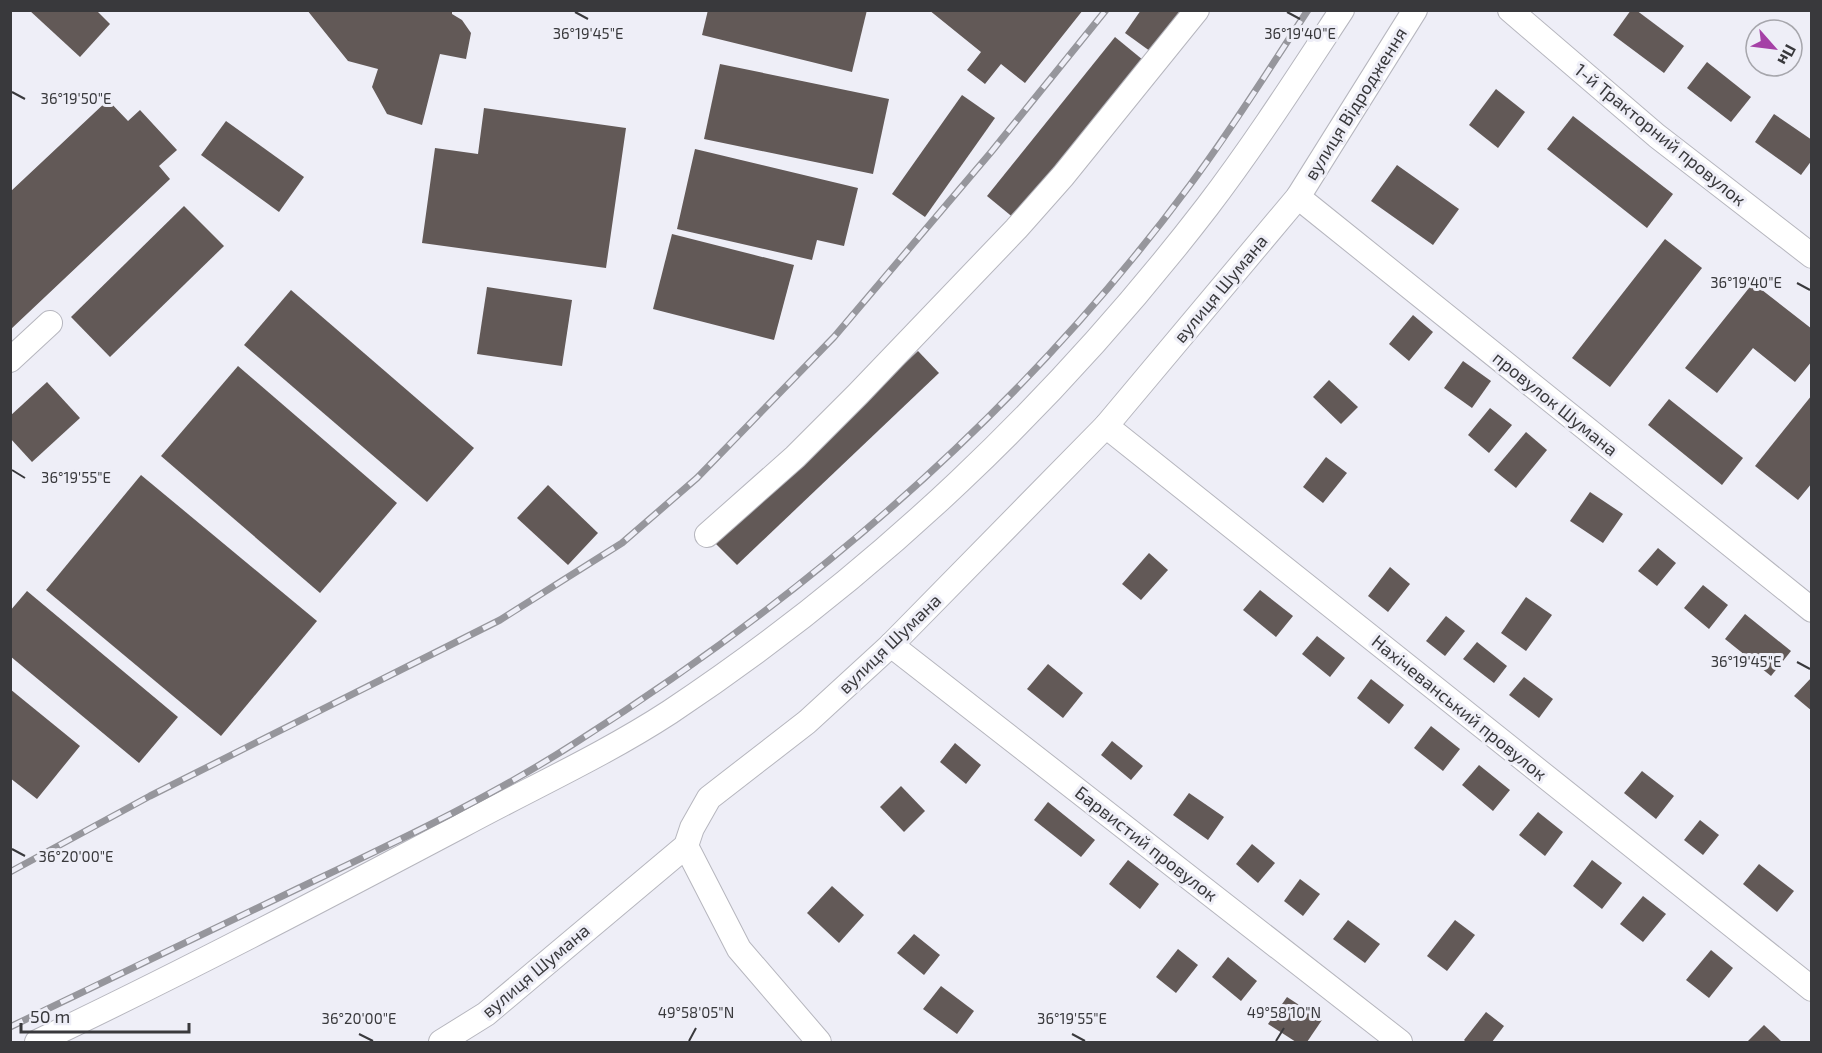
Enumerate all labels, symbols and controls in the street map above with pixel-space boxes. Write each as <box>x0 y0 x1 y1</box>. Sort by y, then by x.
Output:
north arrow <box>1744 18 1804 78</box>
street label: вулиця Відродження <box>1299 23 1411 184</box>
text: 36°19'45"E <box>553 24 623 42</box>
text: 36°19'40"E <box>1264 24 1336 42</box>
text: Пн <box>1774 42 1801 69</box>
street label: 1-й Тракторний провулок <box>1571 58 1751 210</box>
text: 36°19'50"E <box>41 89 111 107</box>
street label: вулиця Шумана <box>1169 230 1272 347</box>
text: 36°19'40"E <box>1710 273 1782 291</box>
street label: провулок Шумана <box>1489 346 1622 460</box>
text: 36°19'55"E <box>41 468 111 486</box>
street label: вулиця Шумана <box>833 589 945 698</box>
street label: Нахічеванський провулок <box>1368 630 1552 785</box>
text: 36°19'45"E <box>1711 652 1781 670</box>
street label: Барвистий провулок <box>1071 781 1222 906</box>
text: 36°20'00"E <box>39 847 113 865</box>
street label: вулиця Шумана <box>477 919 594 1022</box>
scale bar <box>21 996 189 1034</box>
text: 49°58'05"N <box>658 1003 734 1021</box>
text: 49°58'10"N <box>1247 1003 1321 1021</box>
text: 50 m <box>30 1005 70 1027</box>
text: 36°20'00"E <box>322 1009 396 1027</box>
text: 36°19'55"E <box>1037 1009 1107 1027</box>

